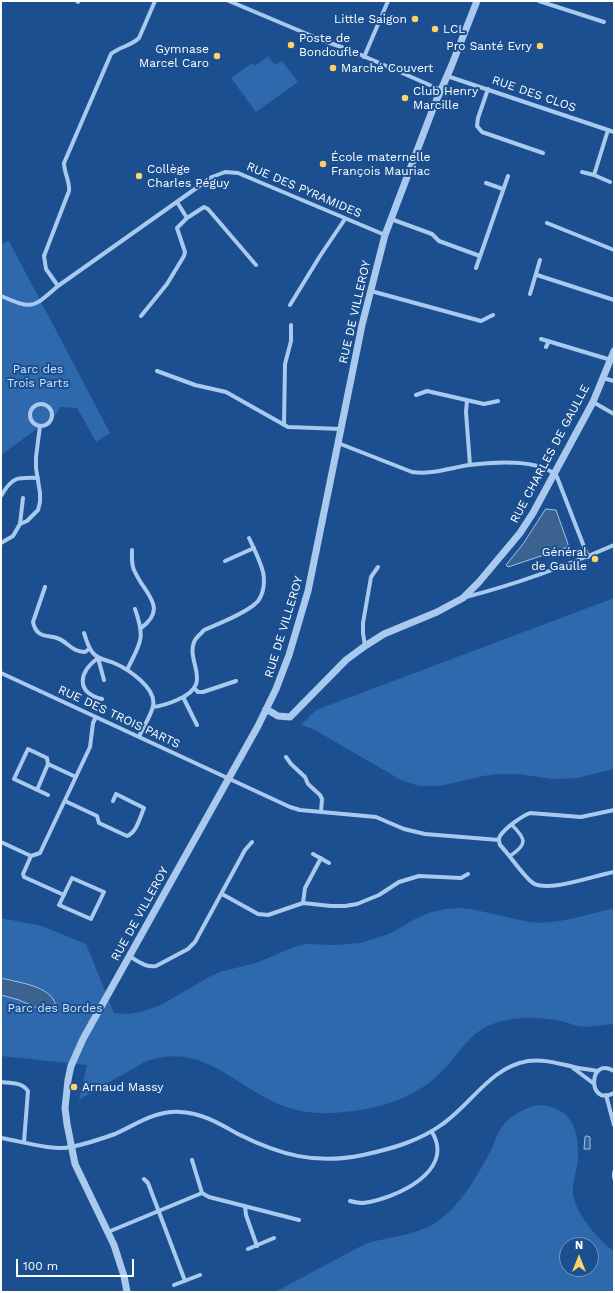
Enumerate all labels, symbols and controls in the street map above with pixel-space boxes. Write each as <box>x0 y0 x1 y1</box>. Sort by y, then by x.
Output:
place label: Little Saigon <box>334 12 407 26</box>
marker: Little Saigon <box>410 14 420 24</box>
place label: LCL <box>443 22 465 36</box>
marker: LCL <box>430 24 440 34</box>
place label: Poste de Bondoufle <box>299 31 359 59</box>
place label: Pro Santé Evry <box>446 39 532 53</box>
marker: Poste de Bondoufle <box>286 40 296 50</box>
marker: Pro Santé Evry <box>535 41 545 51</box>
place label: Gymnase Marcel Caro <box>139 42 209 70</box>
marker: Gymnase Marcel Caro <box>212 51 222 61</box>
place label: Marché Couvert <box>341 61 433 75</box>
marker: Marché Couvert <box>328 63 338 73</box>
street label: RUE DES CLOS <box>490 73 578 115</box>
place label: Club Henry Marcille <box>413 84 478 112</box>
marker: Club Henry Marcille <box>400 93 410 103</box>
place label: École maternelle François Mauriac <box>331 150 430 178</box>
street label: RUE DES PYRAMIDES <box>244 159 364 221</box>
marker: École maternelle François Mauriac <box>318 159 328 169</box>
place label: Collège Charles Péguy <box>147 162 229 190</box>
marker: Collège Charles Péguy <box>134 171 144 181</box>
street label: RUE DE VILLEROY <box>336 259 374 365</box>
park label: Parc des Trois Parts <box>7 362 69 390</box>
street label: RUE CHARLES DE GAULLE <box>507 382 593 526</box>
place label: Général de Gaulle <box>531 545 587 573</box>
marker: Général de Gaulle <box>590 554 600 564</box>
street label: RUE DE VILLEROY <box>262 574 306 680</box>
street label: RUE DES TROIS PARTS <box>56 682 182 752</box>
street label: RUE DE VILLEROY <box>108 864 172 964</box>
park label: Parc des Bordes <box>7 1001 103 1015</box>
place label: Arnaud Massy <box>82 1080 164 1094</box>
marker: Arnaud Massy <box>69 1082 79 1092</box>
north arrow <box>559 1237 599 1277</box>
text: N <box>575 1239 583 1252</box>
scale bar <box>18 1251 136 1277</box>
text: 100 m <box>23 1259 58 1273</box>

